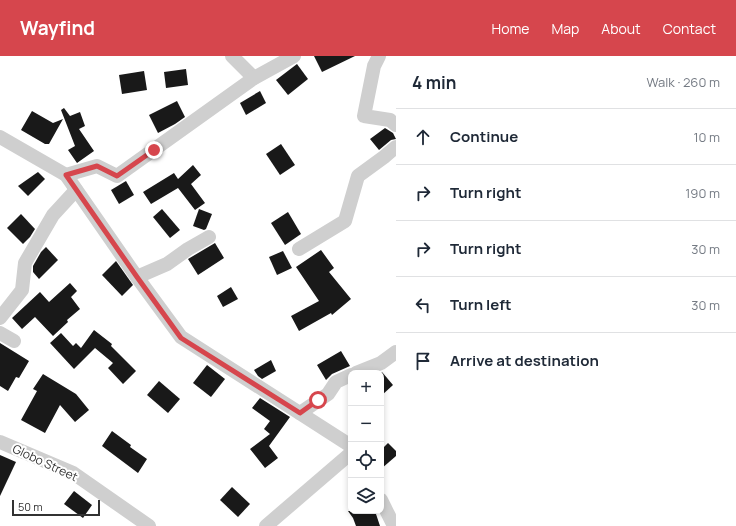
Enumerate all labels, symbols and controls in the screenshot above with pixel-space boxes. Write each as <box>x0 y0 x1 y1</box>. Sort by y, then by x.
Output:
text: Wayfind <box>20 15 95 41</box>
text: Home <box>492 19 529 38</box>
text: Map <box>551 19 579 38</box>
text: About <box>601 19 641 38</box>
text: Contact <box>663 19 716 38</box>
text: 4 min <box>412 71 456 94</box>
text: Walk · 260 m <box>647 73 720 91</box>
icon: ahead <box>412 126 434 148</box>
text: Continue <box>450 126 518 147</box>
text: 10 m <box>693 128 720 146</box>
route end <box>145 141 163 159</box>
icon: right <box>412 182 434 204</box>
text: Turn right <box>450 182 521 203</box>
text: 190 m <box>685 184 720 202</box>
icon: right <box>412 238 434 260</box>
text: Turn right <box>450 238 521 259</box>
text: 30 m <box>691 240 720 258</box>
icon: left <box>412 294 434 316</box>
text: Turn left <box>450 294 512 315</box>
text: 30 m <box>691 296 720 314</box>
icon: arrive <box>412 350 434 372</box>
text: Arrive at destination <box>450 350 599 371</box>
map controls <box>348 370 384 514</box>
button: + <box>348 370 384 406</box>
route start <box>309 391 327 409</box>
button: − <box>348 406 384 442</box>
street label: Globo Street <box>10 440 81 485</box>
button: locate <box>348 442 384 478</box>
button: layers <box>348 478 384 514</box>
scale bar <box>12 498 100 517</box>
text: 50 m <box>18 499 43 514</box>

